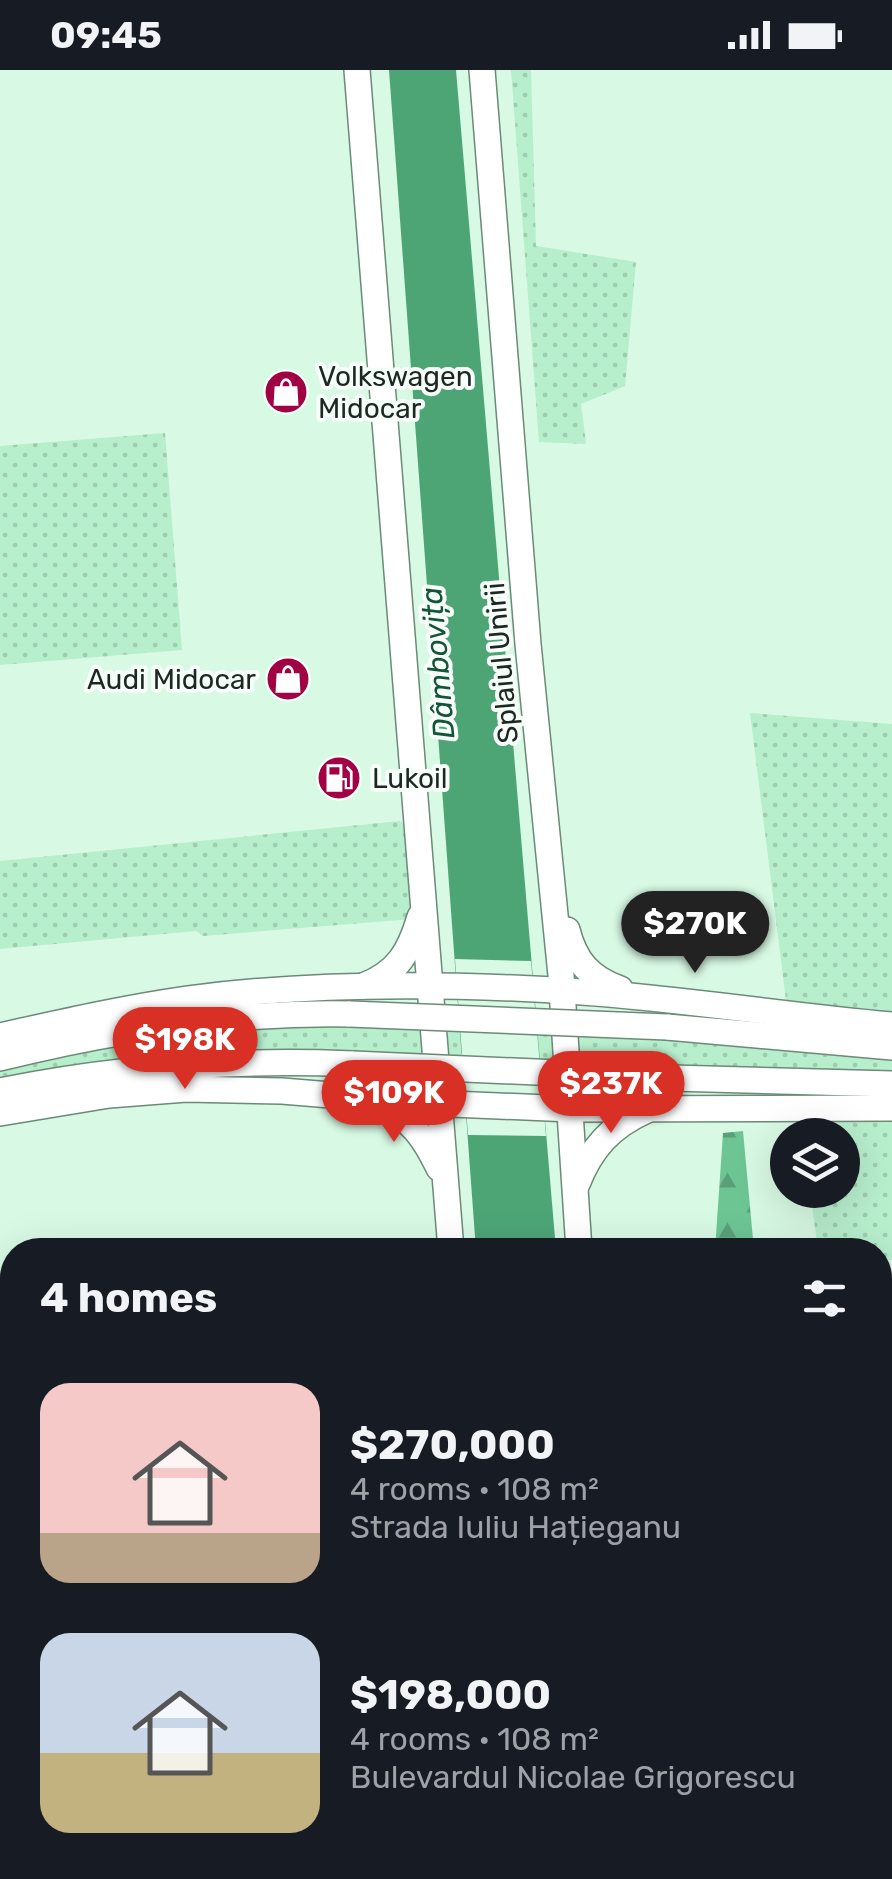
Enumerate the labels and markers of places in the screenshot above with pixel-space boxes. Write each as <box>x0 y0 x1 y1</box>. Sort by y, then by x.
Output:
place label: Volkswagen Midocar <box>318 360 473 425</box>
shop icon: Volkswagen Midocar <box>263 369 309 415</box>
shop icon: Audi Midocar <box>265 656 311 702</box>
place label: Audi Midocar <box>87 663 256 696</box>
fuel station icon: Lukoil <box>316 755 362 801</box>
place label: Lukoil <box>372 762 448 795</box>
pin: $270K <box>625 891 765 976</box>
pin: $198K <box>115 1007 255 1092</box>
pin: $237K <box>541 1051 681 1136</box>
pin: $109K <box>324 1060 464 1145</box>

